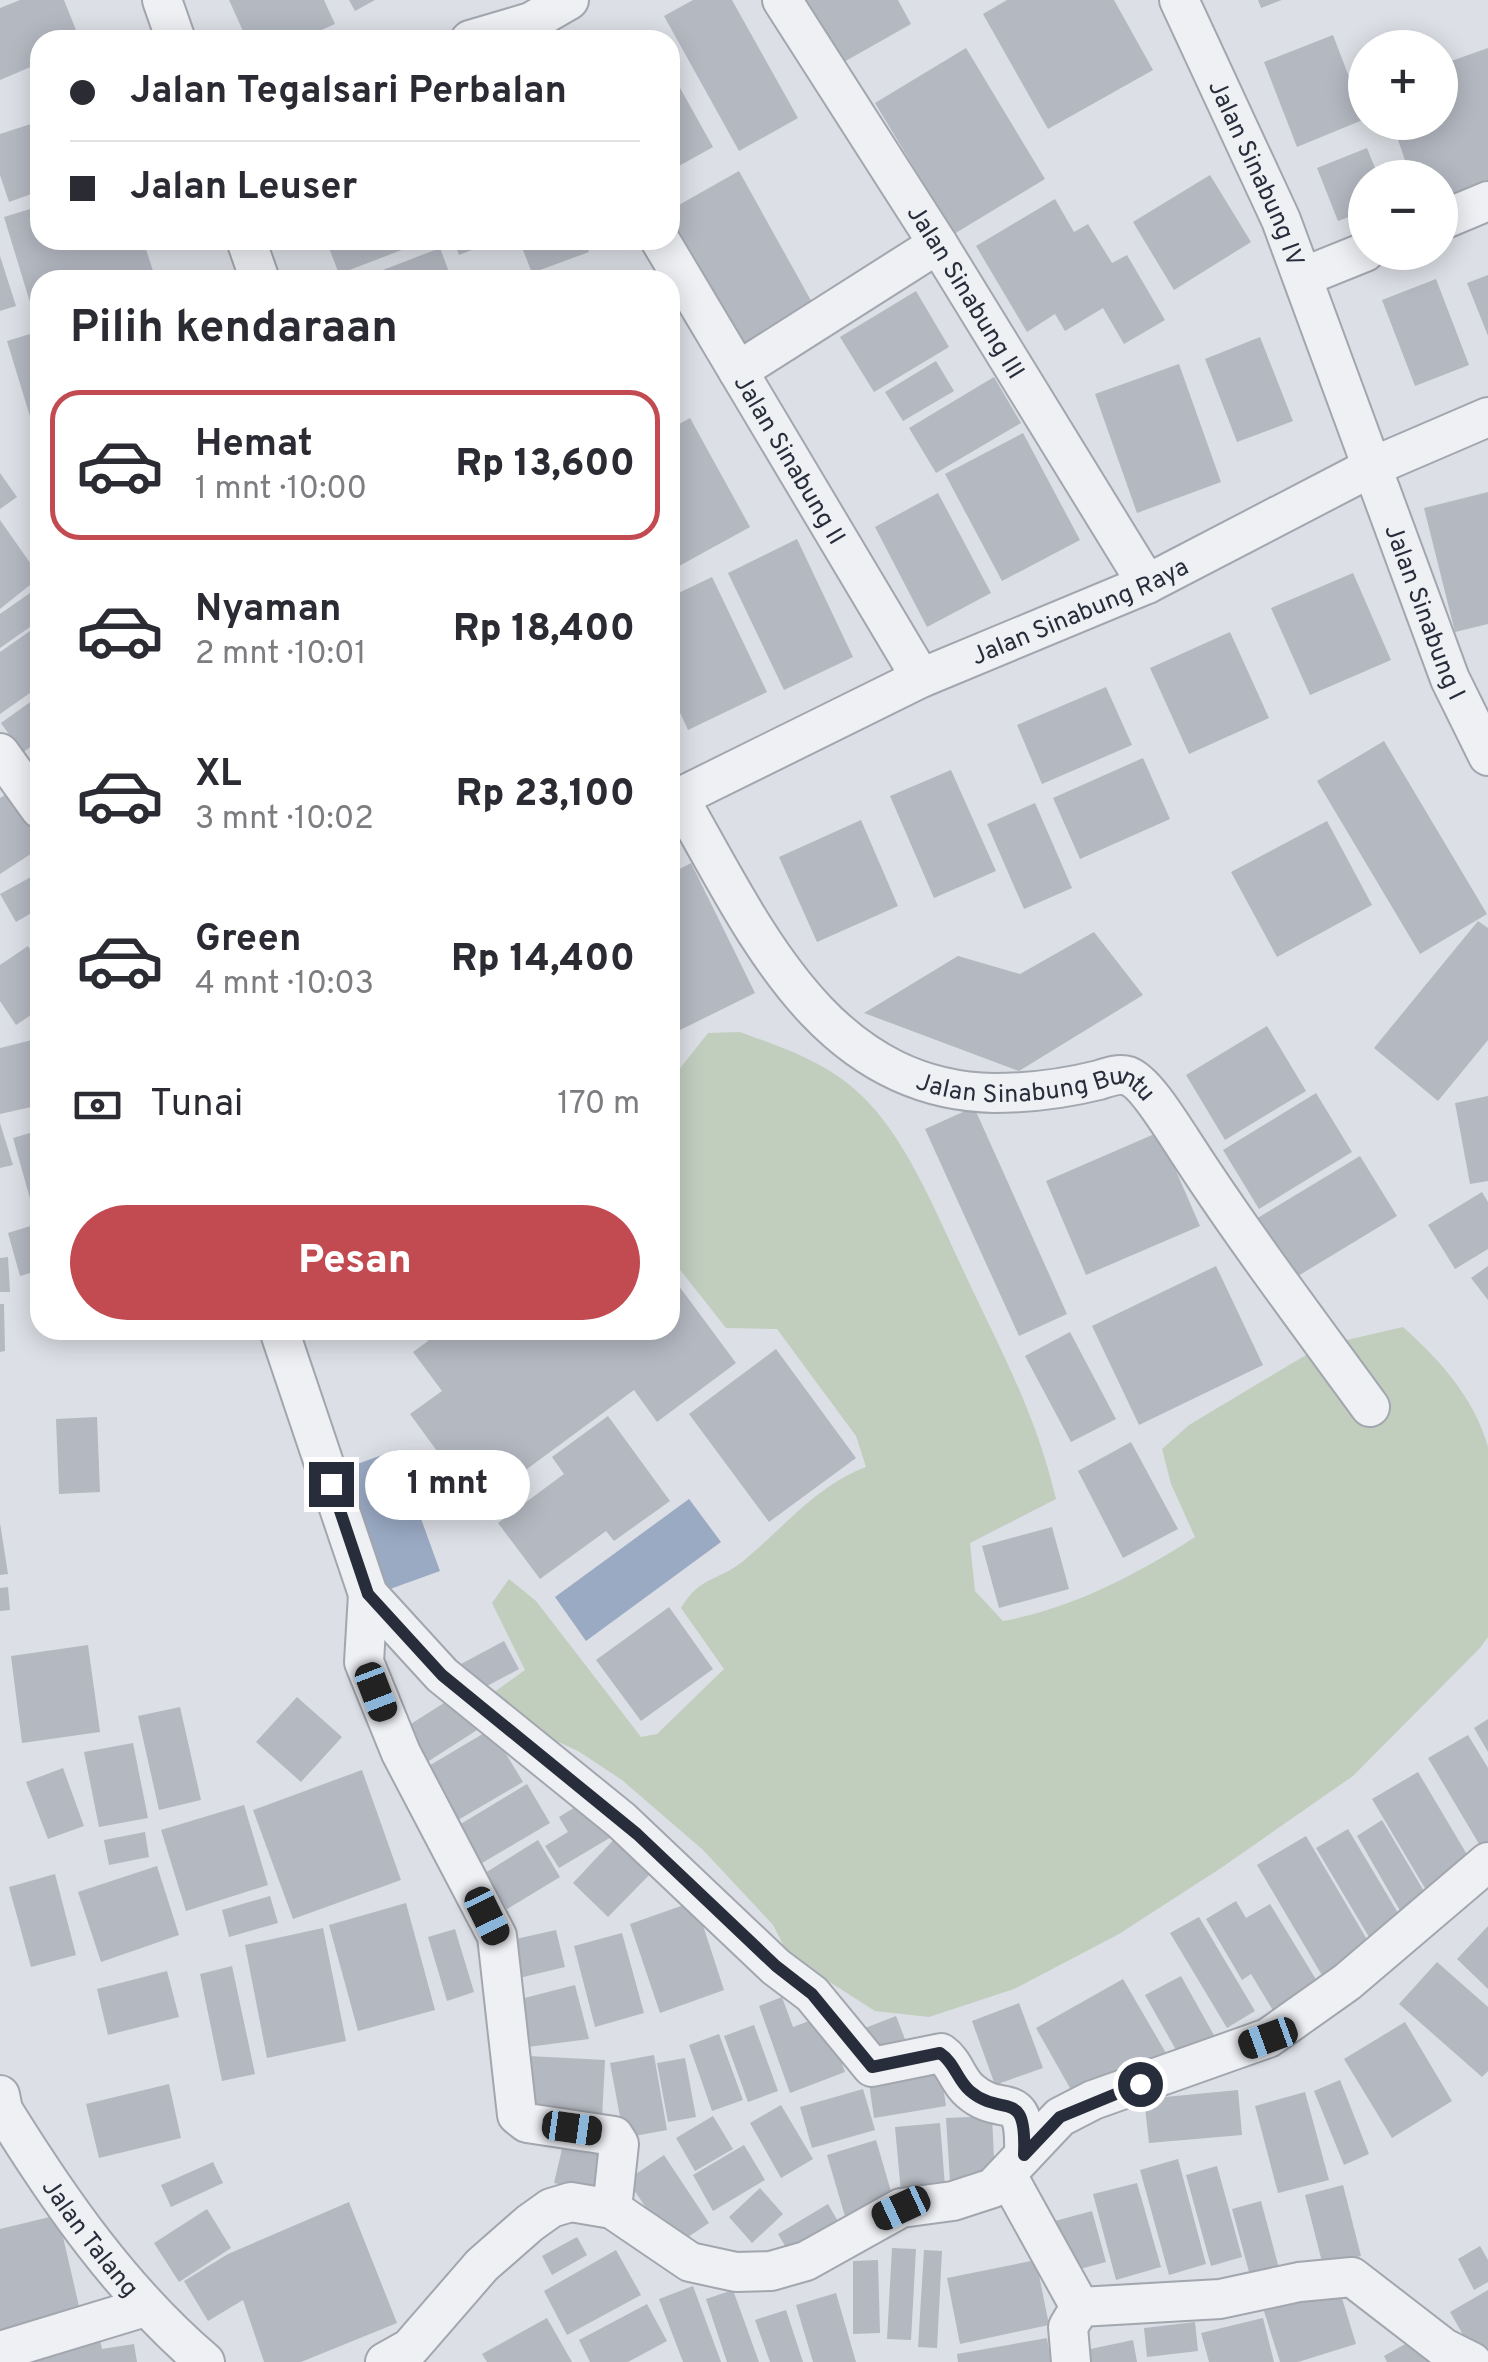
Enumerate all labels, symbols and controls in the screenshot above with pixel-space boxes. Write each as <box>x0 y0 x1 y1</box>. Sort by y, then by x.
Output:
map controls <box>1348 30 1458 270</box>
button: + <box>1348 30 1458 140</box>
text: Jalan Tegalsari Perbalan <box>130 68 567 117</box>
street label: Jalan Sinabung IV <box>1199 75 1310 272</box>
button: − <box>1348 160 1458 270</box>
text: Jalan Leuser <box>130 164 357 213</box>
street label: Jalan Sinabung III <box>898 200 1030 386</box>
text: Pilih kendaraan <box>70 301 398 358</box>
street label: Jalan Sinabung II <box>725 370 851 551</box>
icon: car <box>75 420 165 510</box>
text: Hemat <box>195 421 313 470</box>
text: Rp 13,600 <box>455 441 635 490</box>
text: 1 mnt · 10:00 <box>195 470 367 510</box>
street label: Jalan Sinabung I <box>1375 520 1471 706</box>
street label: Jalan Sinabung Raya <box>967 552 1195 674</box>
icon: car <box>75 585 165 675</box>
text: Nyaman <box>195 586 342 635</box>
text: Rp 18,400 <box>453 606 635 655</box>
text: 2 mnt · 10:01 <box>195 635 366 675</box>
icon: car <box>75 750 165 840</box>
text: XL <box>195 751 242 800</box>
text: Rp 23,100 <box>456 771 635 820</box>
text: 3 mnt · 10:02 <box>195 800 374 840</box>
icon: car <box>75 915 165 1005</box>
text: Green <box>195 916 301 965</box>
text: Rp 14,400 <box>451 936 635 985</box>
text: 4 mnt · 10:03 <box>195 965 374 1005</box>
street label: Jalan Sinabung Buntu <box>911 1061 1161 1112</box>
icon: cash <box>70 1078 125 1133</box>
text: Tunai <box>150 1081 244 1130</box>
text: 170 m <box>557 1085 640 1125</box>
button: Pesan <box>70 1205 640 1320</box>
callout: 1 mnt <box>366 1449 531 1519</box>
route end <box>309 1462 354 1507</box>
text: 1 mnt <box>407 1465 488 1505</box>
car <box>351 1659 401 1725</box>
car <box>460 1882 514 1950</box>
car <box>1235 2014 1301 2062</box>
route start <box>1118 2062 1163 2107</box>
car <box>540 2109 604 2147</box>
street label: Jalan Talang <box>33 2174 144 2305</box>
car <box>867 2182 935 2234</box>

